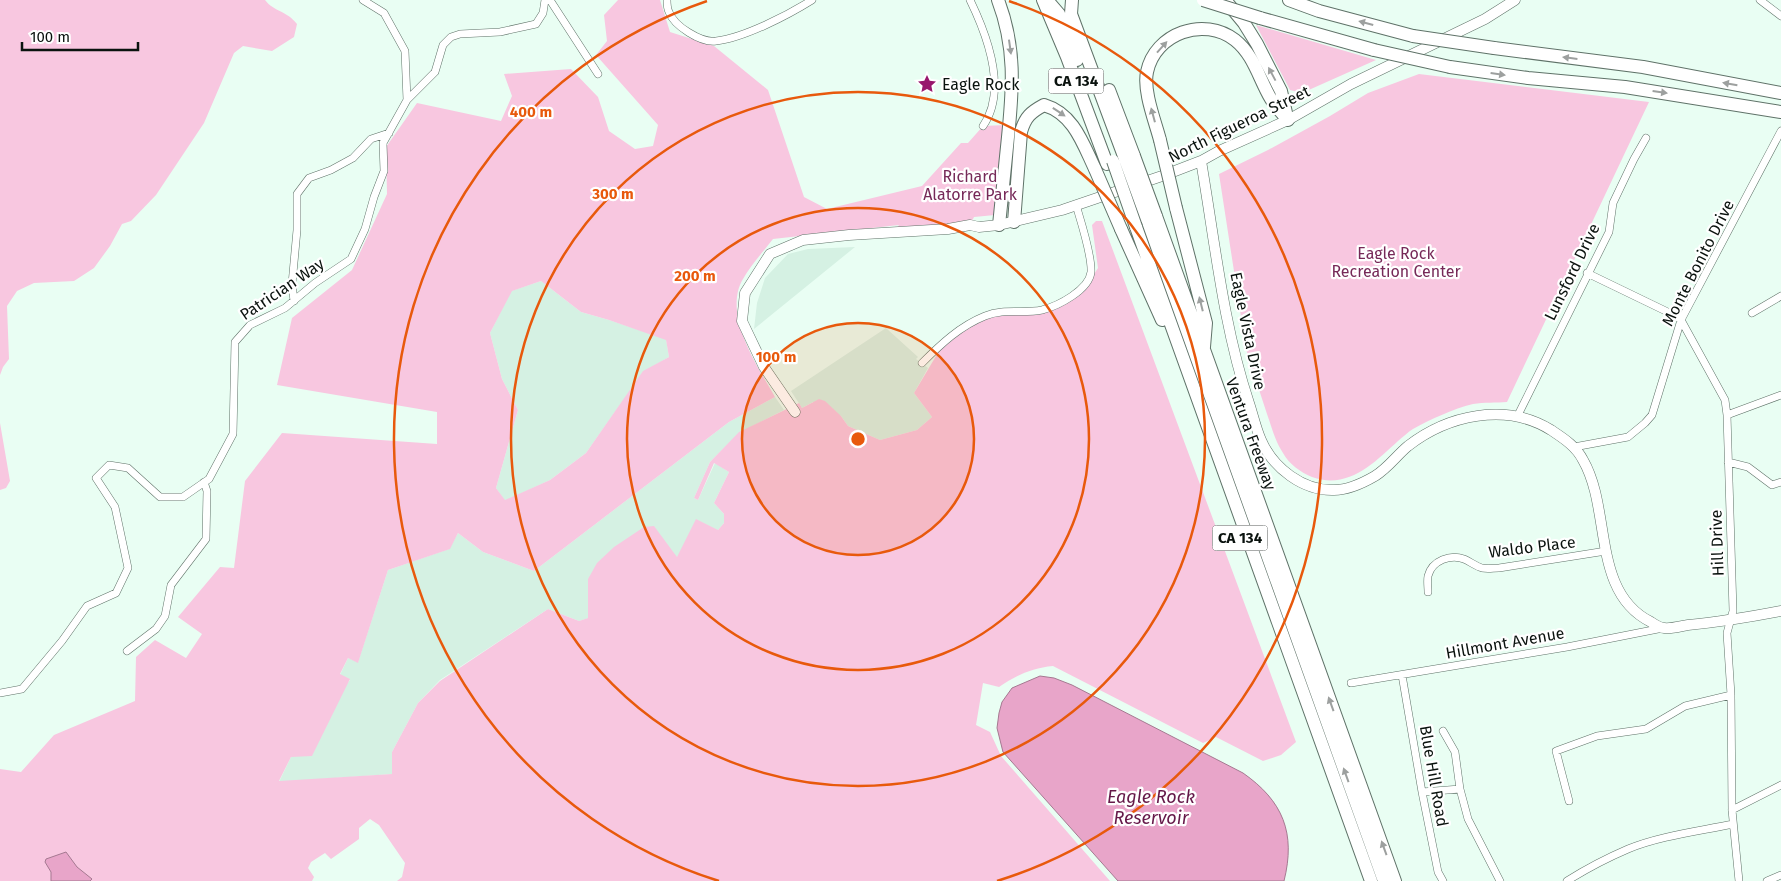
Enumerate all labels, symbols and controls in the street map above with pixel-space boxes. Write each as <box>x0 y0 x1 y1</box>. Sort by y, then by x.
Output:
one-way arrow <box>1358 19 1373 27</box>
scale bar <box>22 20 139 52</box>
text: 100 m <box>30 28 70 46</box>
one-way arrow <box>1007 39 1015 55</box>
one-way arrow <box>1156 41 1168 53</box>
one-way arrow <box>1562 54 1578 62</box>
one-way arrow <box>1268 67 1276 81</box>
road number: CA 134 <box>1048 68 1104 94</box>
one-way arrow <box>1491 70 1507 78</box>
place icon: Eagle Rock <box>916 73 938 95</box>
place label: Eagle Rock <box>942 75 1020 94</box>
one-way arrow <box>1722 79 1738 87</box>
street label: North Figueroa Street <box>1165 81 1313 167</box>
one-way arrow <box>1652 89 1668 97</box>
text: 400 m <box>510 103 552 121</box>
one-way arrow <box>1052 108 1066 117</box>
one-way arrow <box>1149 108 1157 123</box>
park label: Richard Alatorre Park <box>923 167 1018 204</box>
text: 300 m <box>591 185 634 203</box>
street label: Monte Bonito Drive <box>1658 197 1738 329</box>
street label: Lunsford Drive <box>1540 220 1604 324</box>
park label: Eagle Rock Recreation Center <box>1331 244 1461 281</box>
street label: Patrician Way <box>236 254 328 324</box>
text: 200 m <box>674 267 716 285</box>
street label: Eagle Vista Drive <box>1226 270 1270 392</box>
one-way arrow <box>1197 297 1205 312</box>
text: 100 m <box>756 348 796 366</box>
street label: Ventura Freeway <box>1222 375 1280 493</box>
centre of rings <box>849 430 867 448</box>
street label: Hill Drive <box>1706 509 1728 577</box>
road number: CA 134 <box>1212 526 1268 550</box>
street label: Waldo Place <box>1487 532 1577 562</box>
street label: Hillmont Avenue <box>1444 623 1566 663</box>
one-way arrow <box>1327 696 1335 711</box>
street label: Blue Hill Road <box>1416 724 1452 828</box>
one-way arrow <box>1342 767 1350 782</box>
water label: Eagle Rock Reservoir <box>1107 786 1195 829</box>
one-way arrow <box>1379 841 1387 856</box>

